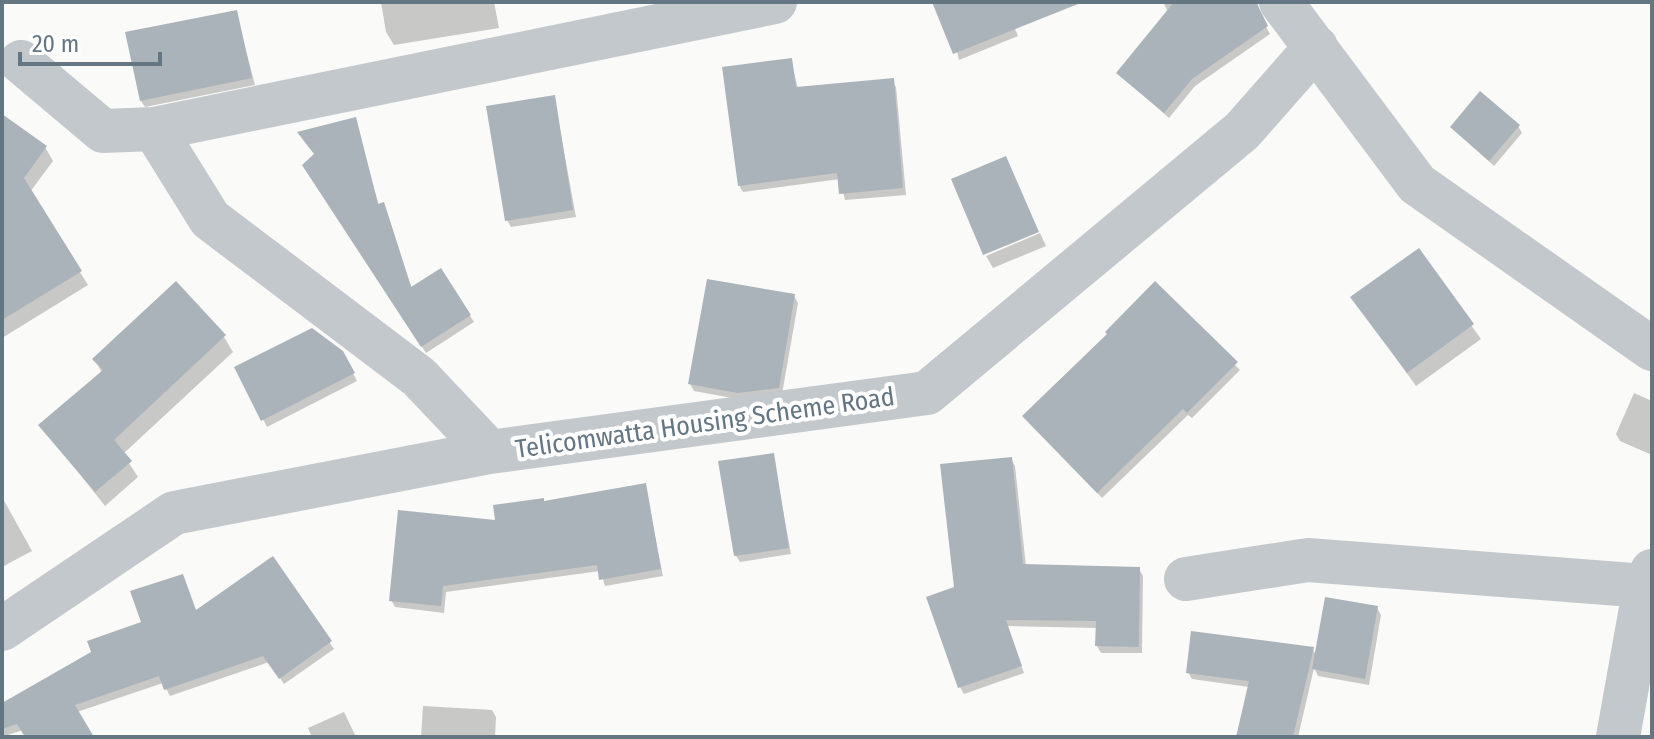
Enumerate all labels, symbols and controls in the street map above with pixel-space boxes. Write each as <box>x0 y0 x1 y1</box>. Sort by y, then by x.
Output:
scale bar <box>20 16 160 66</box>
text: 20 m <box>32 30 79 58</box>
street label: Telicomwatta Housing Scheme Road <box>513 381 897 465</box>

